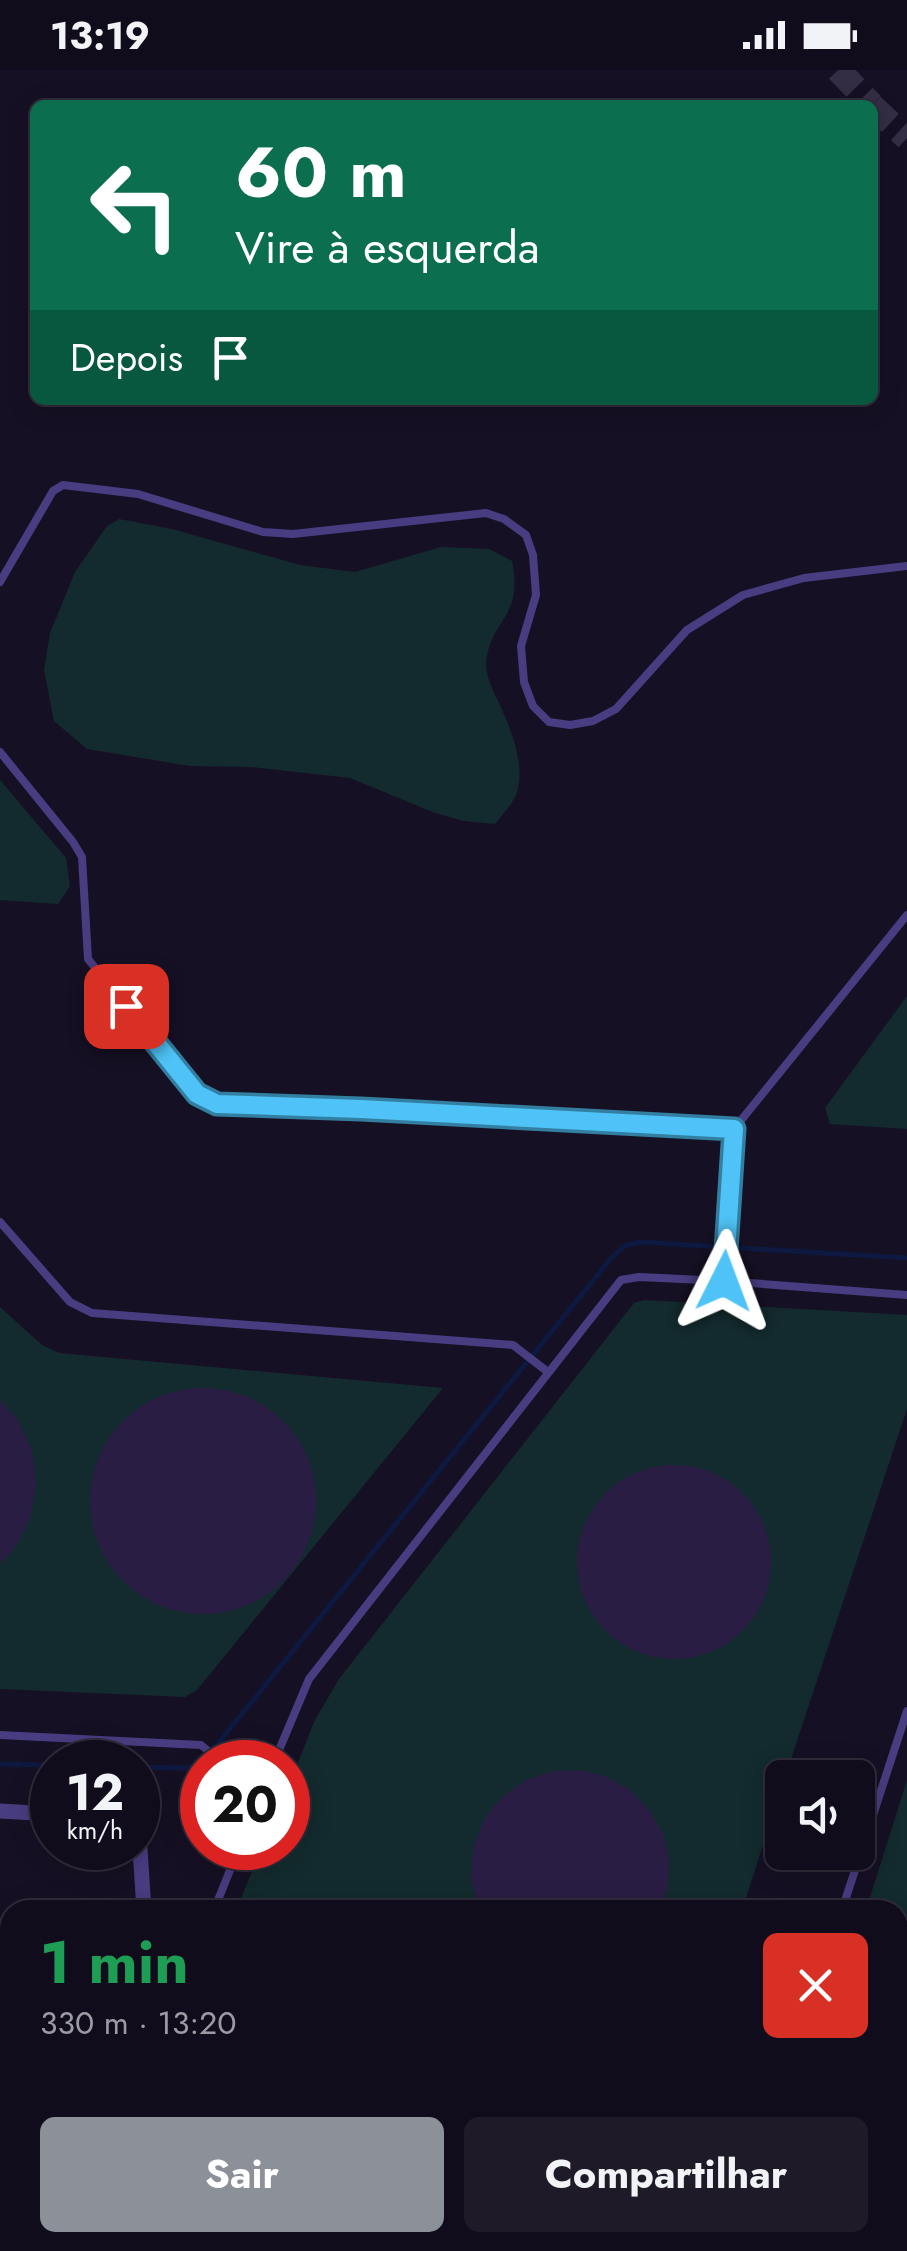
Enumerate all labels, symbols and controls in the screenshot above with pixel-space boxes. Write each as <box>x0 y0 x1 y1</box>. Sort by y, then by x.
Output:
text: 13:19 <box>50 8 150 63</box>
text: 60 m <box>235 122 407 223</box>
icon: left <box>70 140 200 270</box>
text: Vire à esquerda <box>235 215 540 280</box>
text: Depois <box>70 330 183 385</box>
icon: arrive <box>203 330 258 385</box>
pin <box>84 964 169 1049</box>
icon: arrive <box>99 979 154 1034</box>
position arrow <box>672 1229 776 1333</box>
speed limit sign: 20 <box>180 1740 310 1870</box>
text: 12 <box>66 1756 124 1829</box>
map controls <box>765 1760 875 1870</box>
button: sound <box>765 1760 875 1870</box>
text: km/h <box>67 1812 123 1848</box>
text: 1 min <box>40 1919 189 2006</box>
button: close <box>763 1933 868 2038</box>
text: 330 m · 13:20 <box>40 2000 236 2046</box>
button: Sair <box>40 2117 444 2232</box>
button: Compartilhar <box>464 2117 868 2232</box>

